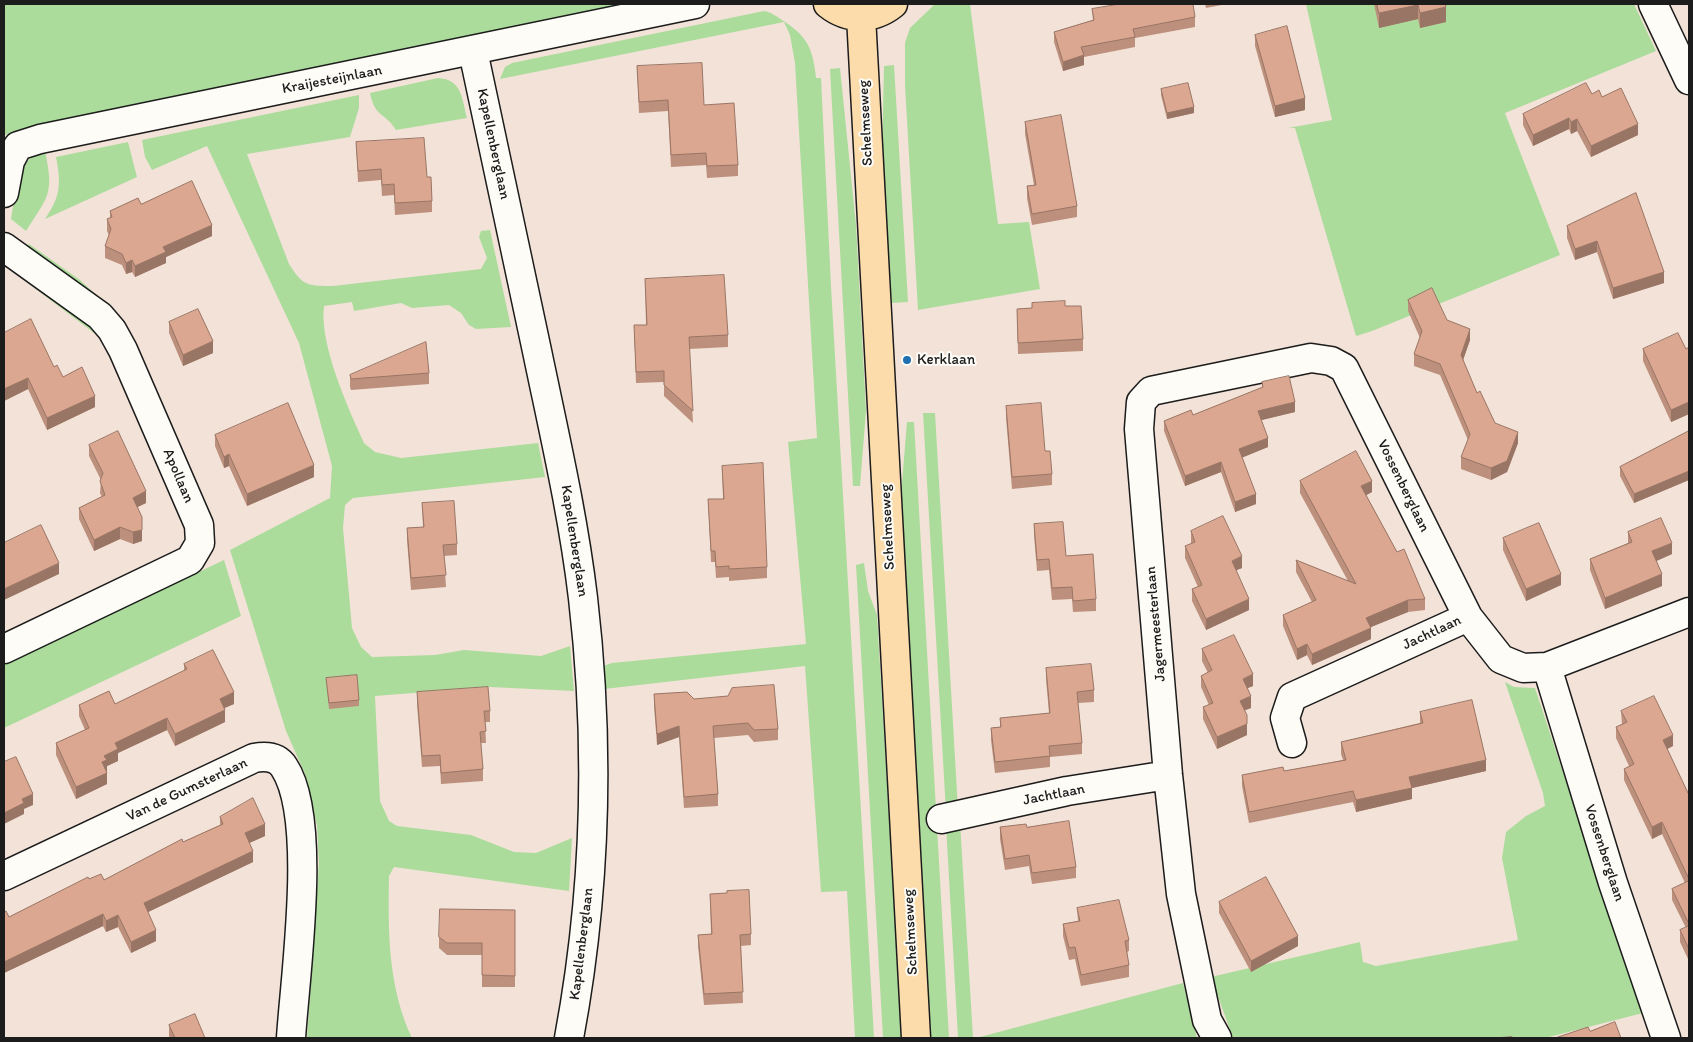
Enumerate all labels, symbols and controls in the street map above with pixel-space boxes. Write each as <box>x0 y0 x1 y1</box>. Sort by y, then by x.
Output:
street label: Kraijesteijnlaan <box>281 61 383 99</box>
street label: Schelmseweg <box>855 80 877 166</box>
street label: Kapellenberglaan <box>472 87 514 201</box>
place label: Kerklaan <box>917 351 975 369</box>
marker: Kerklaan <box>901 354 913 366</box>
street label: Vossenberglaan <box>1373 437 1433 535</box>
street label: Apollaan <box>159 446 197 506</box>
street label: Kapellenberglaan <box>556 484 592 598</box>
street label: Schelmseweg <box>877 484 899 570</box>
street label: Jagermeesterlaan <box>1142 566 1170 682</box>
street label: Jachtlaan <box>1400 612 1464 654</box>
street label: Van de Gumsterlaan <box>124 754 250 826</box>
street label: Jachtlaan <box>1022 780 1086 810</box>
street label: Vossenberglaan <box>1580 802 1628 904</box>
street label: Kapellenberglaan <box>566 887 598 1001</box>
street label: Schelmseweg <box>900 889 922 975</box>

